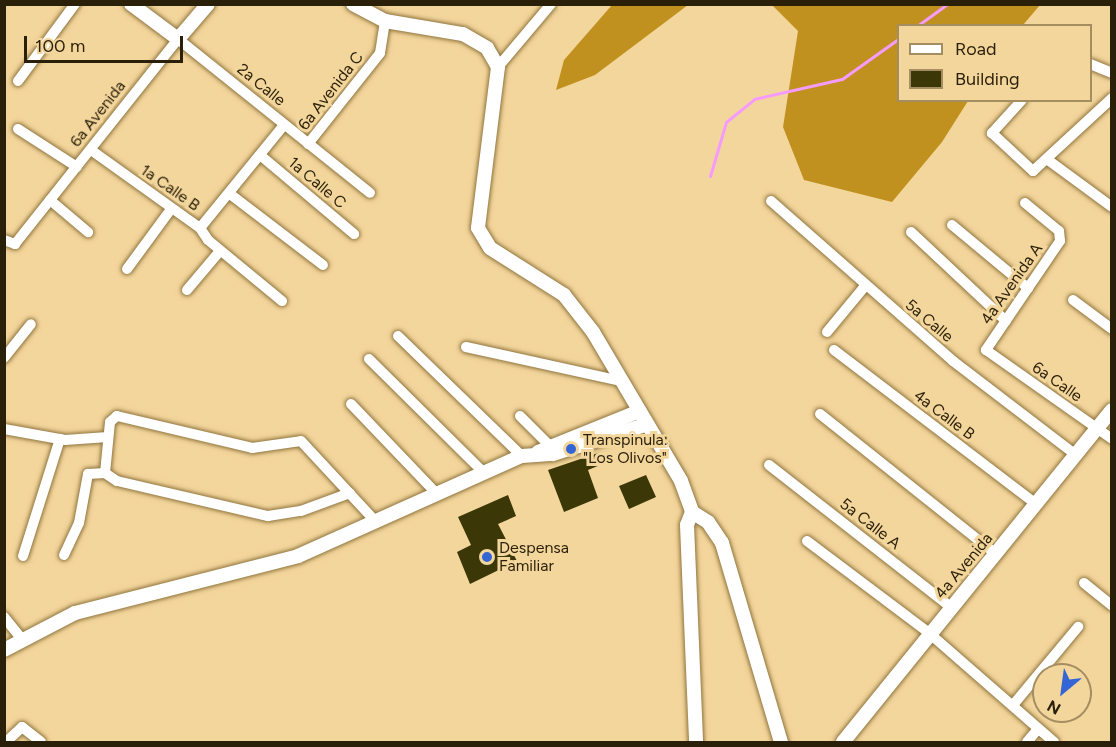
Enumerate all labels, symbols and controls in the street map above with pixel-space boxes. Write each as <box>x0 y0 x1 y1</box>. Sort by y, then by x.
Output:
scale bar <box>27 24 186 62</box>
legend <box>897 24 1092 102</box>
text: 100 m <box>35 35 85 57</box>
text: Road <box>955 38 996 60</box>
street label: 6a Avenida C <box>294 48 368 134</box>
street label: 2a Calle <box>233 60 289 110</box>
text: Building <box>955 68 1020 90</box>
street label: 6a Avenida <box>66 77 130 151</box>
street label: 1a Calle C <box>284 153 350 213</box>
street label: 1a Calle B <box>137 161 203 215</box>
street label: 4a Avenida A <box>977 240 1047 328</box>
street label: 5a Calle <box>901 295 957 347</box>
street label: 6a Calle <box>1028 358 1086 406</box>
street label: 4a Calle B <box>910 386 978 444</box>
place label: Transpinula: "Los Olivos" <box>583 430 668 468</box>
marker: Transpinula: "Los Olivos" <box>564 442 578 456</box>
street label: 5a Calle A <box>836 494 904 554</box>
street label: 4a Avenida <box>931 529 997 603</box>
place label: Despensa Familiar <box>499 538 569 576</box>
marker: Despensa Familiar <box>480 550 494 564</box>
north arrow <box>1032 663 1092 723</box>
text: N <box>1044 696 1064 719</box>

